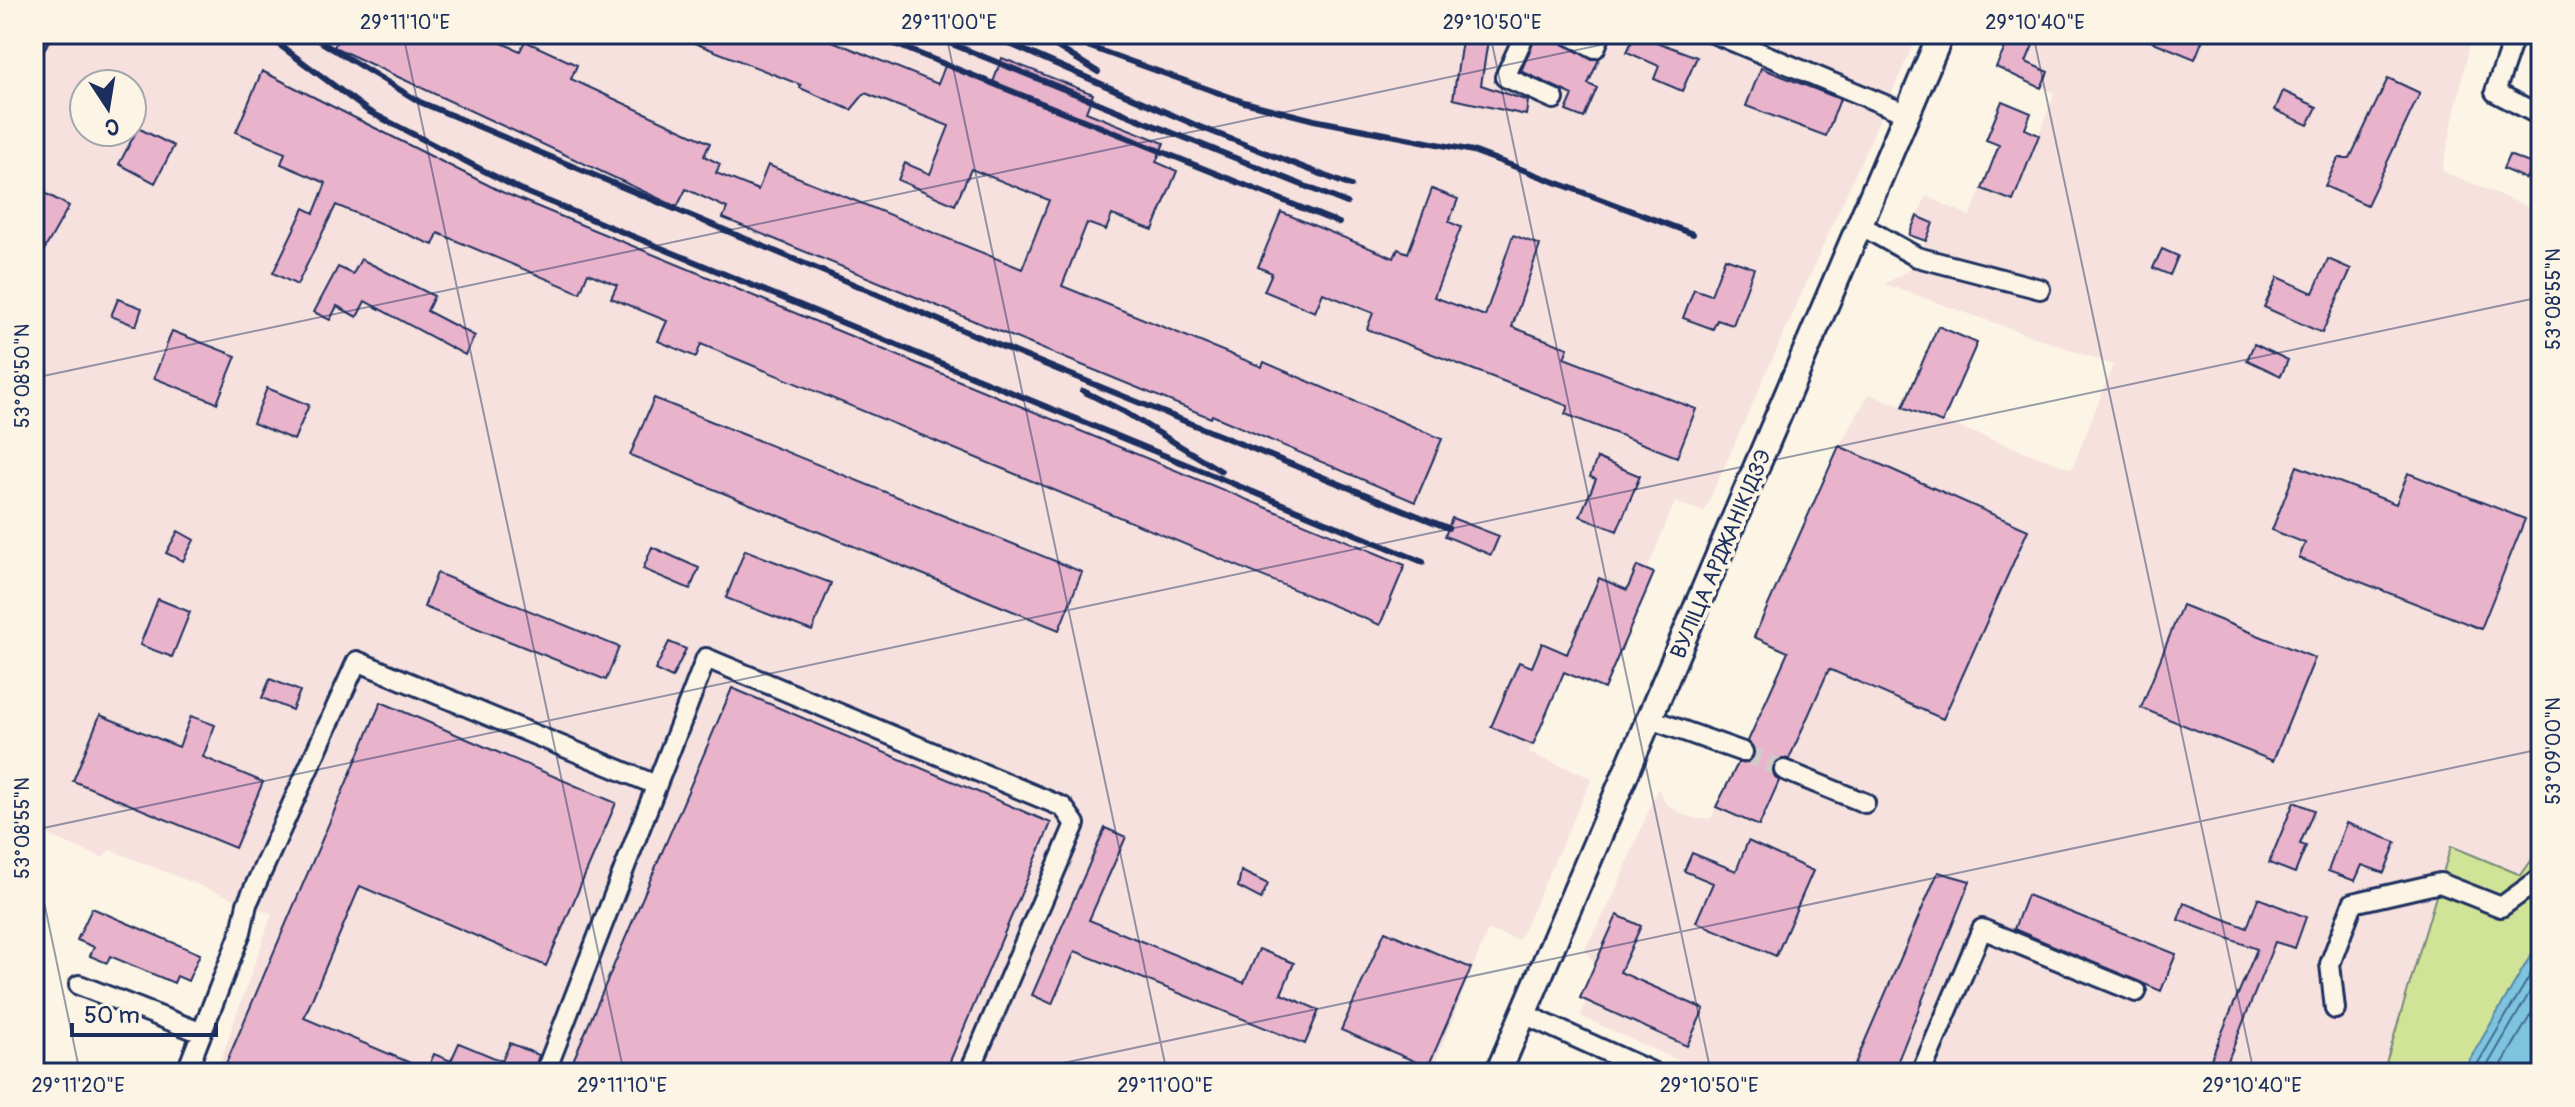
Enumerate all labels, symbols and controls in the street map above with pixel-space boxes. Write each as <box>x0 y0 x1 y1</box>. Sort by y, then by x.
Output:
text: 29°11'10"E <box>360 10 450 35</box>
text: 29°11'00"E <box>901 10 997 35</box>
text: 29°10'50"E <box>1443 10 1541 35</box>
text: 29°10'40"E <box>1985 10 2085 35</box>
north arrow <box>68 68 148 148</box>
text: С <box>102 111 122 142</box>
text: 53°08'55"N <box>2541 248 2566 350</box>
text: 53°08'50"N <box>10 324 35 428</box>
street label: ВУЛІЦА АРДЖАНІКІДЗЭ <box>1664 446 1778 663</box>
text: 53°09'00"N <box>2541 697 2566 805</box>
text: 53°08'55"N <box>10 777 35 879</box>
scale bar <box>72 987 216 1037</box>
text: 50 m <box>84 1001 140 1030</box>
text: 29°11'20"E <box>31 1073 125 1098</box>
text: 29°11'10"E <box>577 1073 667 1098</box>
text: 29°11'00"E <box>1117 1073 1213 1098</box>
text: 29°10'50"E <box>1660 1073 1758 1098</box>
text: 29°10'40"E <box>2202 1073 2302 1098</box>

